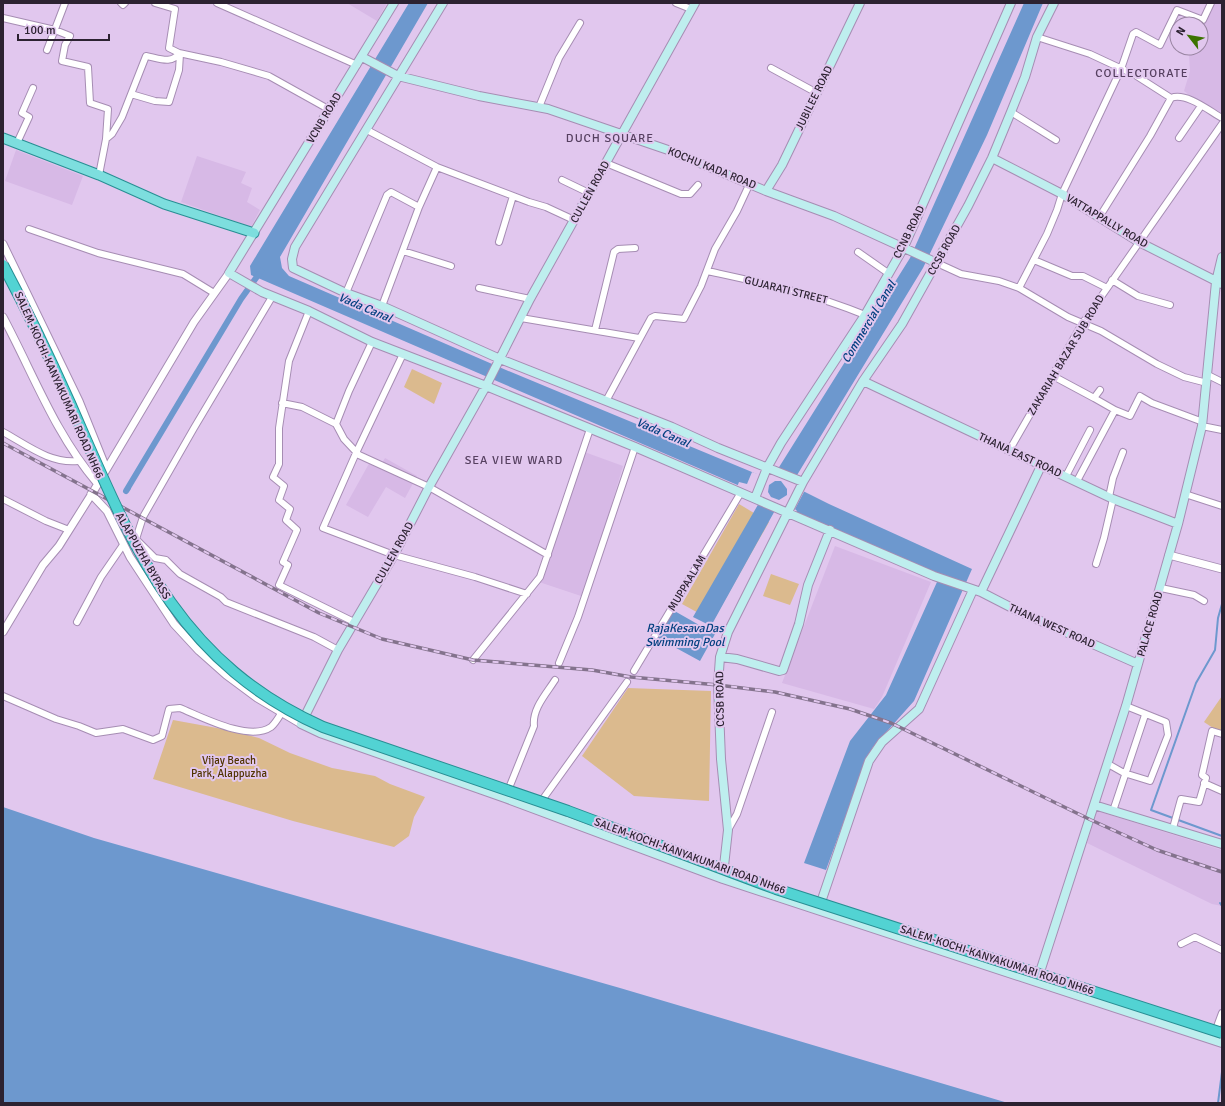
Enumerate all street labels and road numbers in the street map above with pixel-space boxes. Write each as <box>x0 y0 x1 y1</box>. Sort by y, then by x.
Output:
street label: JUBILEE ROAD <box>793 64 835 132</box>
street label: VCNB ROAD <box>304 90 344 146</box>
street label: KOCHU KADA ROAD <box>666 144 758 192</box>
street label: CULLEN ROAD <box>568 159 612 225</box>
street label: VATTAPPALLY ROAD <box>1064 191 1150 251</box>
street label: CCNB ROAD <box>891 203 927 261</box>
street label: CCSB ROAD <box>925 222 963 278</box>
street label: GUJARATI STREET <box>743 273 829 307</box>
street label: SALEM-KOCHI-KANYAKUMARI ROAD NH66 <box>12 290 106 480</box>
street label: ZAKARIAH BAZAR SUB ROAD <box>1025 293 1107 417</box>
street label: THANA EAST ROAD <box>976 430 1064 480</box>
street label: ALAPPUZHA BYPASS <box>113 510 173 602</box>
street label: CULLEN ROAD <box>372 520 416 586</box>
street label: MUPPAALAM <box>665 553 709 613</box>
street label: PALACE ROAD <box>1134 590 1166 658</box>
street label: THANA WEST ROAD <box>1007 601 1097 651</box>
street label: CCSB ROAD <box>713 671 727 727</box>
street label: SALEM-KOCHI-KANYAKUMARI ROAD NH66 <box>592 815 788 897</box>
street label: SALEM-KOCHI-KANYAKUMARI ROAD NH66 <box>898 922 1096 998</box>

